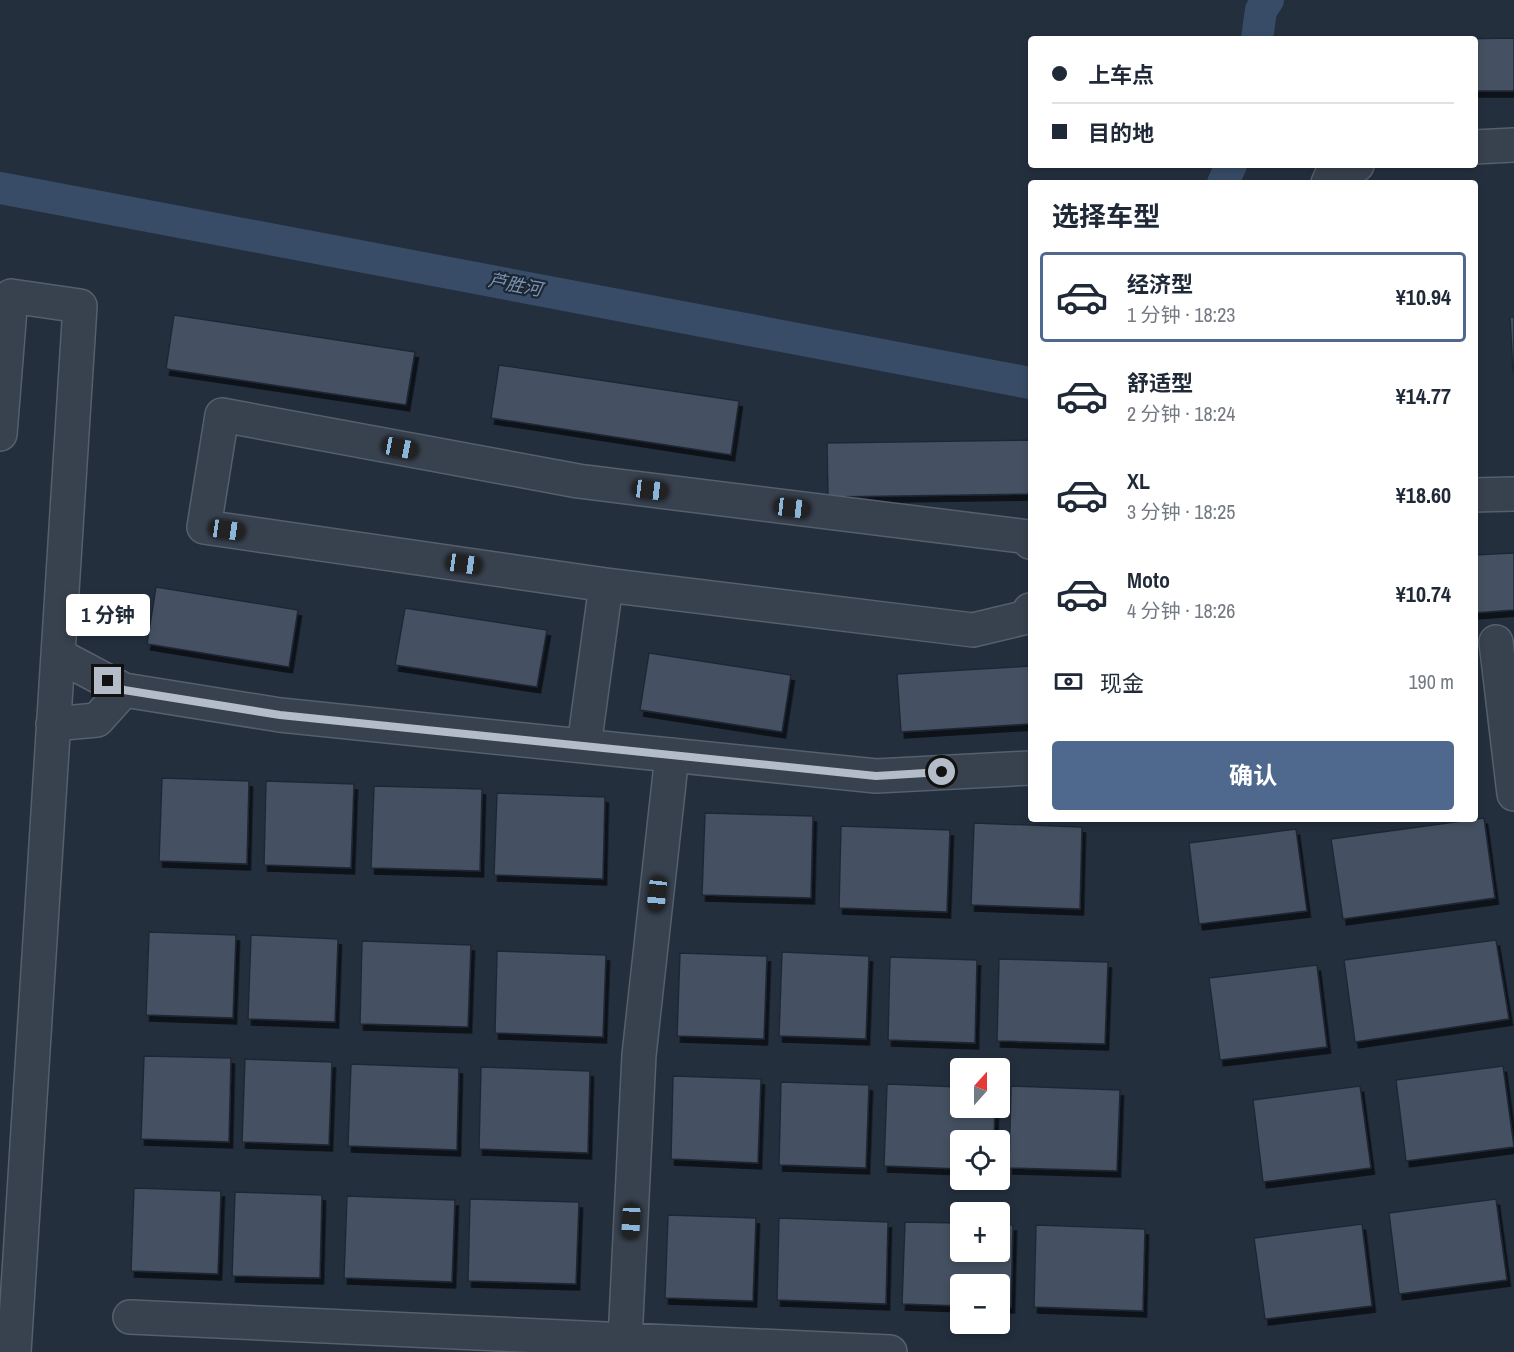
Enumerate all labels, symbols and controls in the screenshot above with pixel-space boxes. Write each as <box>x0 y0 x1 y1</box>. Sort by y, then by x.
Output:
text: 上车点 <box>1088 60 1154 90</box>
text: 目的地 <box>1088 118 1154 148</box>
text: 选择车型 <box>1052 198 1160 234</box>
water label: 芦胜河 <box>486 267 547 303</box>
text: 经济型 <box>1127 269 1193 299</box>
icon: car <box>1055 270 1109 324</box>
text: ¥10.94 <box>1396 282 1451 312</box>
text: 1 分钟 · 18:23 <box>1127 301 1235 328</box>
text: 舒适型 <box>1127 368 1193 398</box>
icon: car <box>1055 369 1109 423</box>
text: ¥14.77 <box>1396 381 1451 411</box>
text: 2 分钟 · 18:24 <box>1127 400 1235 427</box>
car <box>381 436 419 460</box>
text: XL <box>1127 466 1150 496</box>
icon: car <box>1055 468 1109 522</box>
car <box>631 479 669 501</box>
text: ¥18.60 <box>1396 480 1451 510</box>
car <box>773 497 811 519</box>
text: 3 分钟 · 18:25 <box>1127 498 1235 525</box>
car <box>208 519 246 541</box>
car <box>445 553 483 575</box>
text: Moto <box>1127 565 1170 595</box>
icon: car <box>1055 567 1109 621</box>
text: ¥10.74 <box>1396 579 1451 609</box>
callout: 1 分钟 <box>66 594 150 636</box>
text: 4 分钟 · 18:26 <box>1127 597 1235 624</box>
text: 1 分钟 <box>81 601 135 628</box>
icon: cash <box>1052 665 1085 698</box>
route end <box>94 667 121 694</box>
text: 现金 <box>1100 668 1144 698</box>
text: 190 m <box>1408 668 1454 695</box>
button: 确认 <box>1052 741 1454 810</box>
route start <box>928 758 955 785</box>
car <box>646 875 668 913</box>
north arrow <box>950 1058 1010 1118</box>
map controls <box>950 1058 1010 1334</box>
button: locate <box>950 1130 1010 1190</box>
button: + <box>950 1202 1010 1262</box>
car <box>621 1203 641 1239</box>
button: − <box>950 1274 1010 1334</box>

